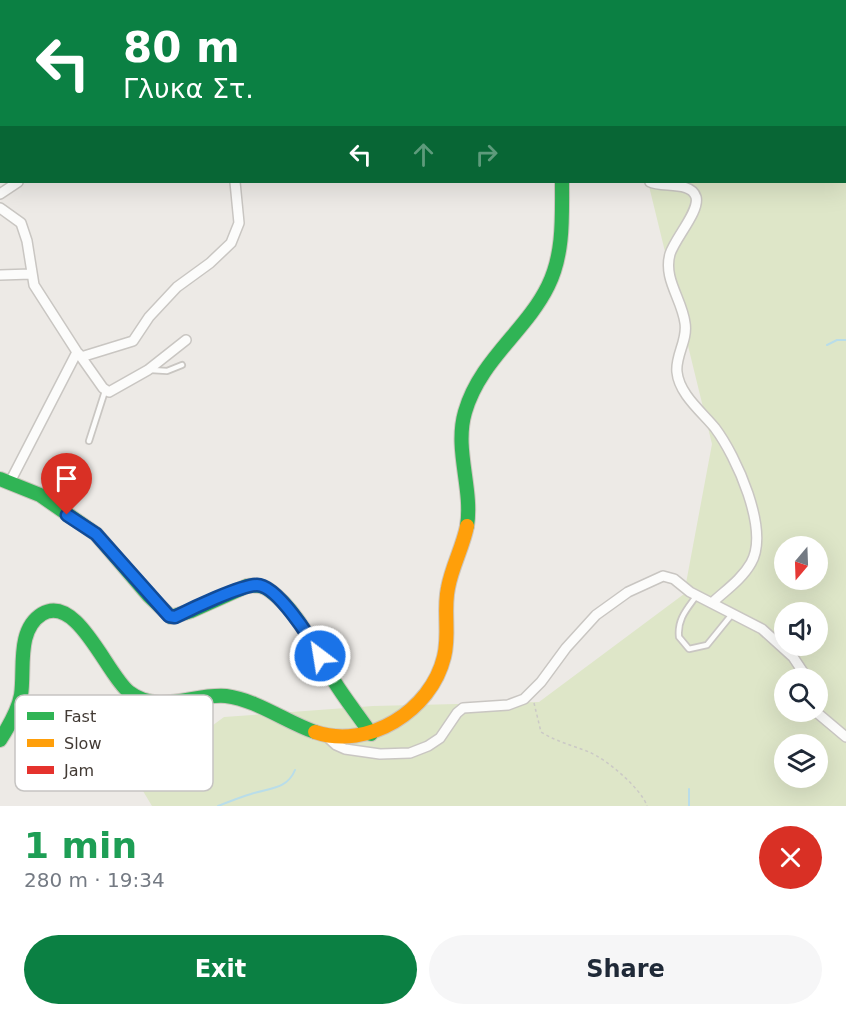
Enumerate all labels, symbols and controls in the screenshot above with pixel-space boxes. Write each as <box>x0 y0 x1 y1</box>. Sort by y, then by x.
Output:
text: 80 m <box>123 23 240 72</box>
icon: left <box>24 24 102 102</box>
text: Γλυκα Στ. <box>123 73 254 104</box>
icon: left <box>344 138 377 171</box>
icon: ahead <box>407 138 440 171</box>
icon: right <box>470 138 503 171</box>
pin <box>41 453 92 515</box>
icon: arrive <box>50 462 83 495</box>
north arrow <box>774 536 828 590</box>
map controls <box>774 536 828 788</box>
button: sound <box>774 602 828 656</box>
position arrow <box>288 624 352 688</box>
button: search <box>774 668 828 722</box>
legend <box>15 695 213 791</box>
text: Fast <box>64 707 96 726</box>
text: Slow <box>64 734 101 753</box>
button: layers <box>774 734 828 788</box>
text: Jam <box>63 761 94 780</box>
text: 1 min <box>24 825 137 866</box>
button: close <box>759 826 822 889</box>
text: 280 m · 19:34 <box>24 868 165 892</box>
button: Exit <box>24 935 417 1004</box>
button: Share <box>429 935 822 1004</box>

